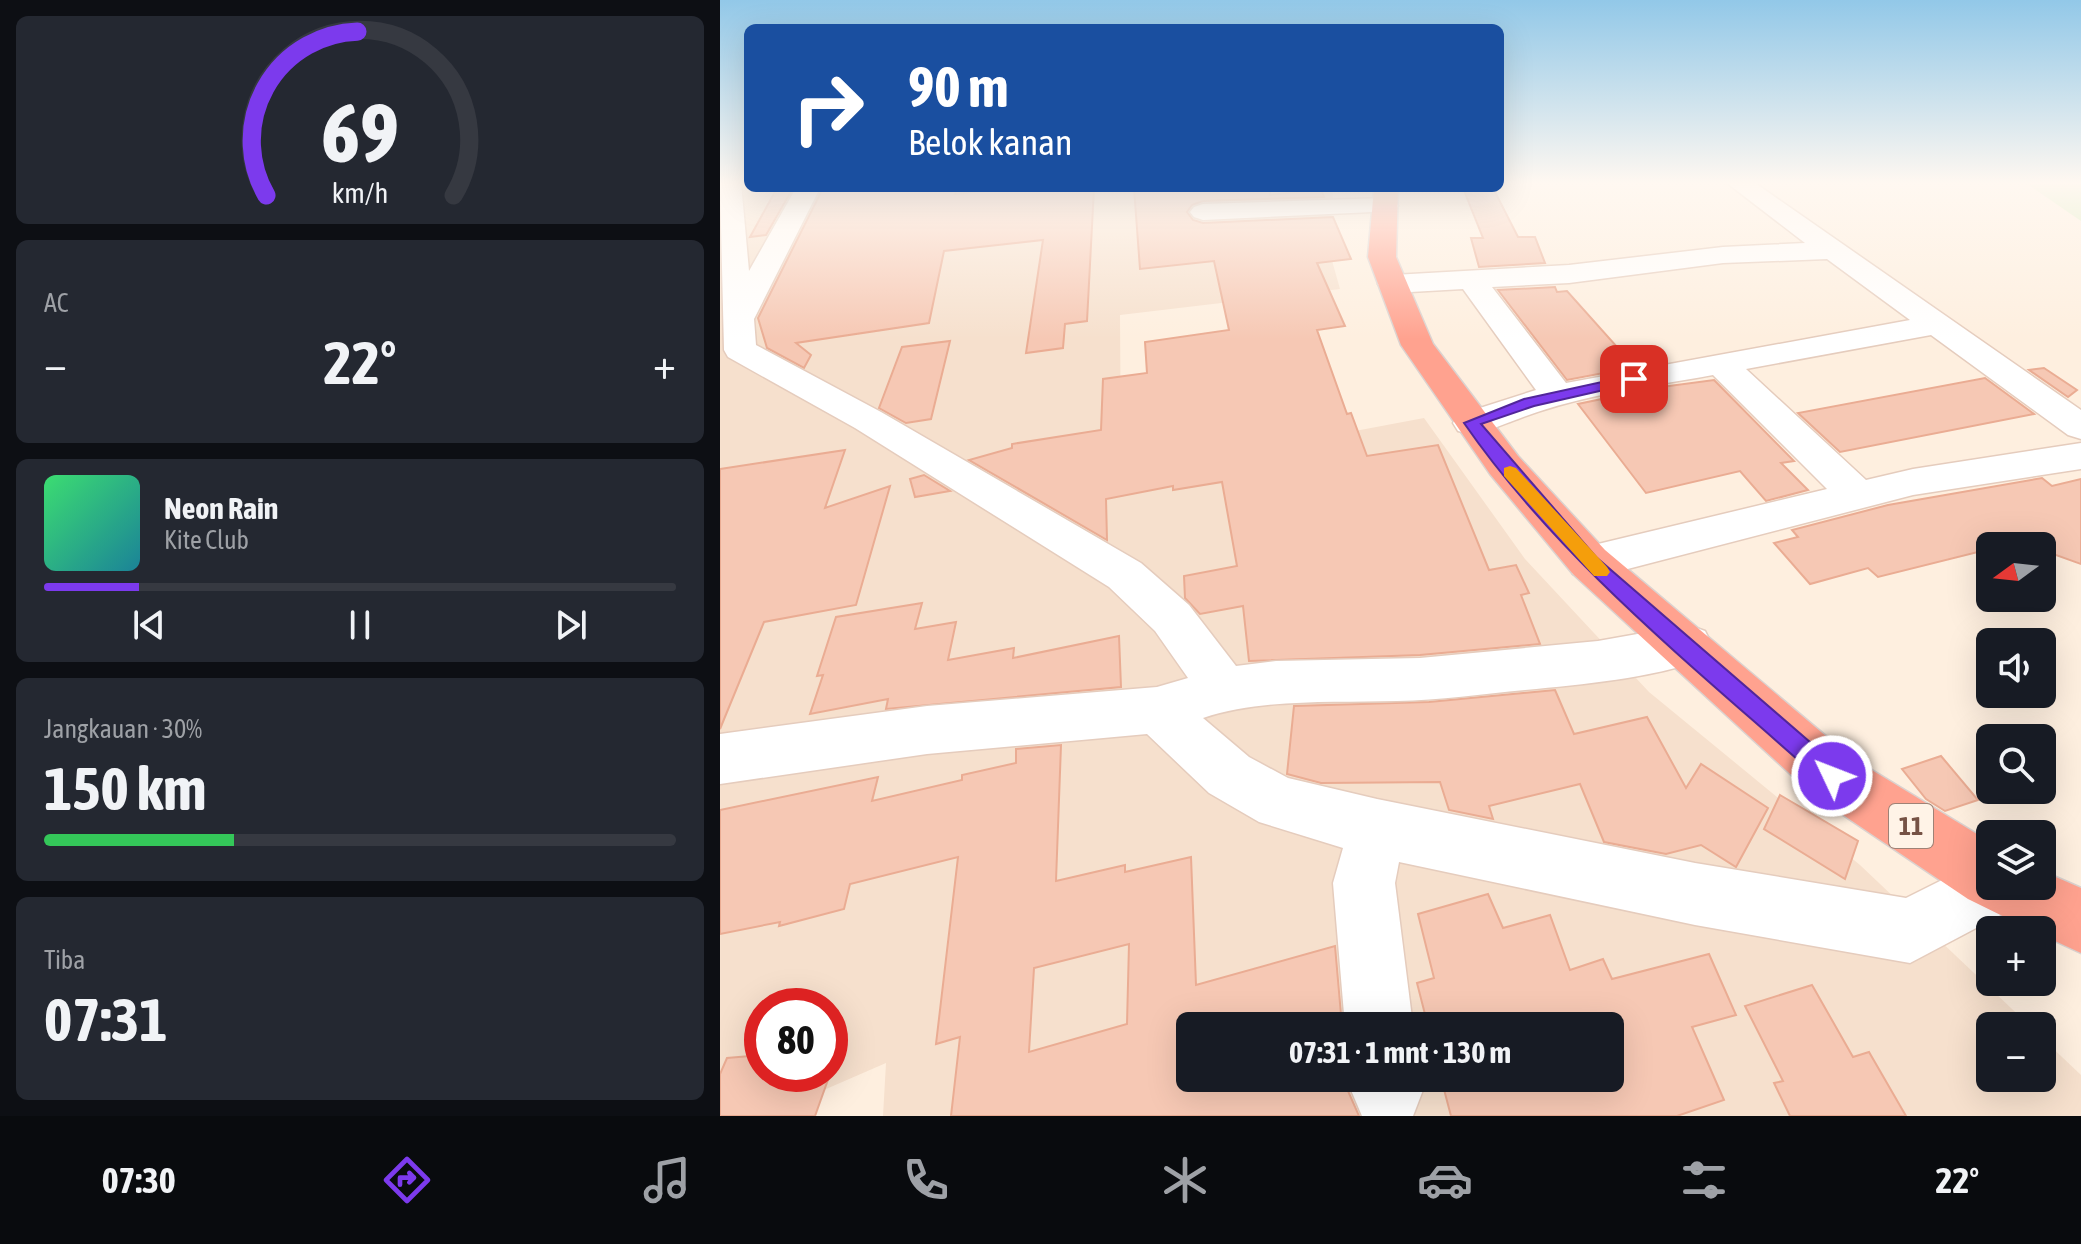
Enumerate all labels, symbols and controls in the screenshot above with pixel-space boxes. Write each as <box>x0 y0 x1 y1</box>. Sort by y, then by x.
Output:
text: 90 m <box>908 55 1009 119</box>
icon: right <box>776 56 880 160</box>
text: 69 <box>321 84 399 180</box>
text: Belok kanan <box>908 121 1073 163</box>
text: km/h <box>332 176 388 209</box>
text: AC <box>44 288 68 318</box>
text: 22° <box>324 328 396 397</box>
text: − <box>44 338 67 388</box>
text: + <box>653 338 676 388</box>
pin <box>1600 345 1668 413</box>
icon: arrive <box>1612 357 1656 401</box>
text: Neon Rain <box>164 491 278 525</box>
text: Kite Club <box>164 525 249 555</box>
north arrow <box>1976 532 2056 612</box>
map controls <box>1976 532 2056 1092</box>
icon: previous <box>127 603 171 647</box>
icon: pause <box>338 603 382 647</box>
icon: next <box>549 603 593 647</box>
button: sound <box>1976 628 2056 708</box>
text: Jangkauan · 30% <box>44 714 202 744</box>
button: search <box>1976 724 2056 804</box>
position arrow <box>1790 734 1874 818</box>
text: 150 km <box>44 754 206 823</box>
road number: 11 <box>1889 804 1933 848</box>
button: layers <box>1976 820 2056 900</box>
button: + <box>1976 916 2056 996</box>
text: Tiba <box>44 945 85 975</box>
text: 07:31 <box>44 985 167 1054</box>
speed limit sign: 80 <box>744 988 848 1092</box>
button: − <box>1976 1012 2056 1092</box>
text: 07:31 · 1 mnt · 130 m <box>1289 1035 1511 1069</box>
icon: directions <box>379 1152 435 1208</box>
icon: music <box>639 1152 695 1208</box>
icon: phone <box>898 1152 954 1208</box>
icon: climate <box>1157 1152 1213 1208</box>
icon: car <box>1417 1152 1473 1208</box>
icon: filters <box>1676 1152 1732 1208</box>
text: 07:30 <box>102 1159 176 1201</box>
text: 22° <box>1936 1159 1979 1201</box>

